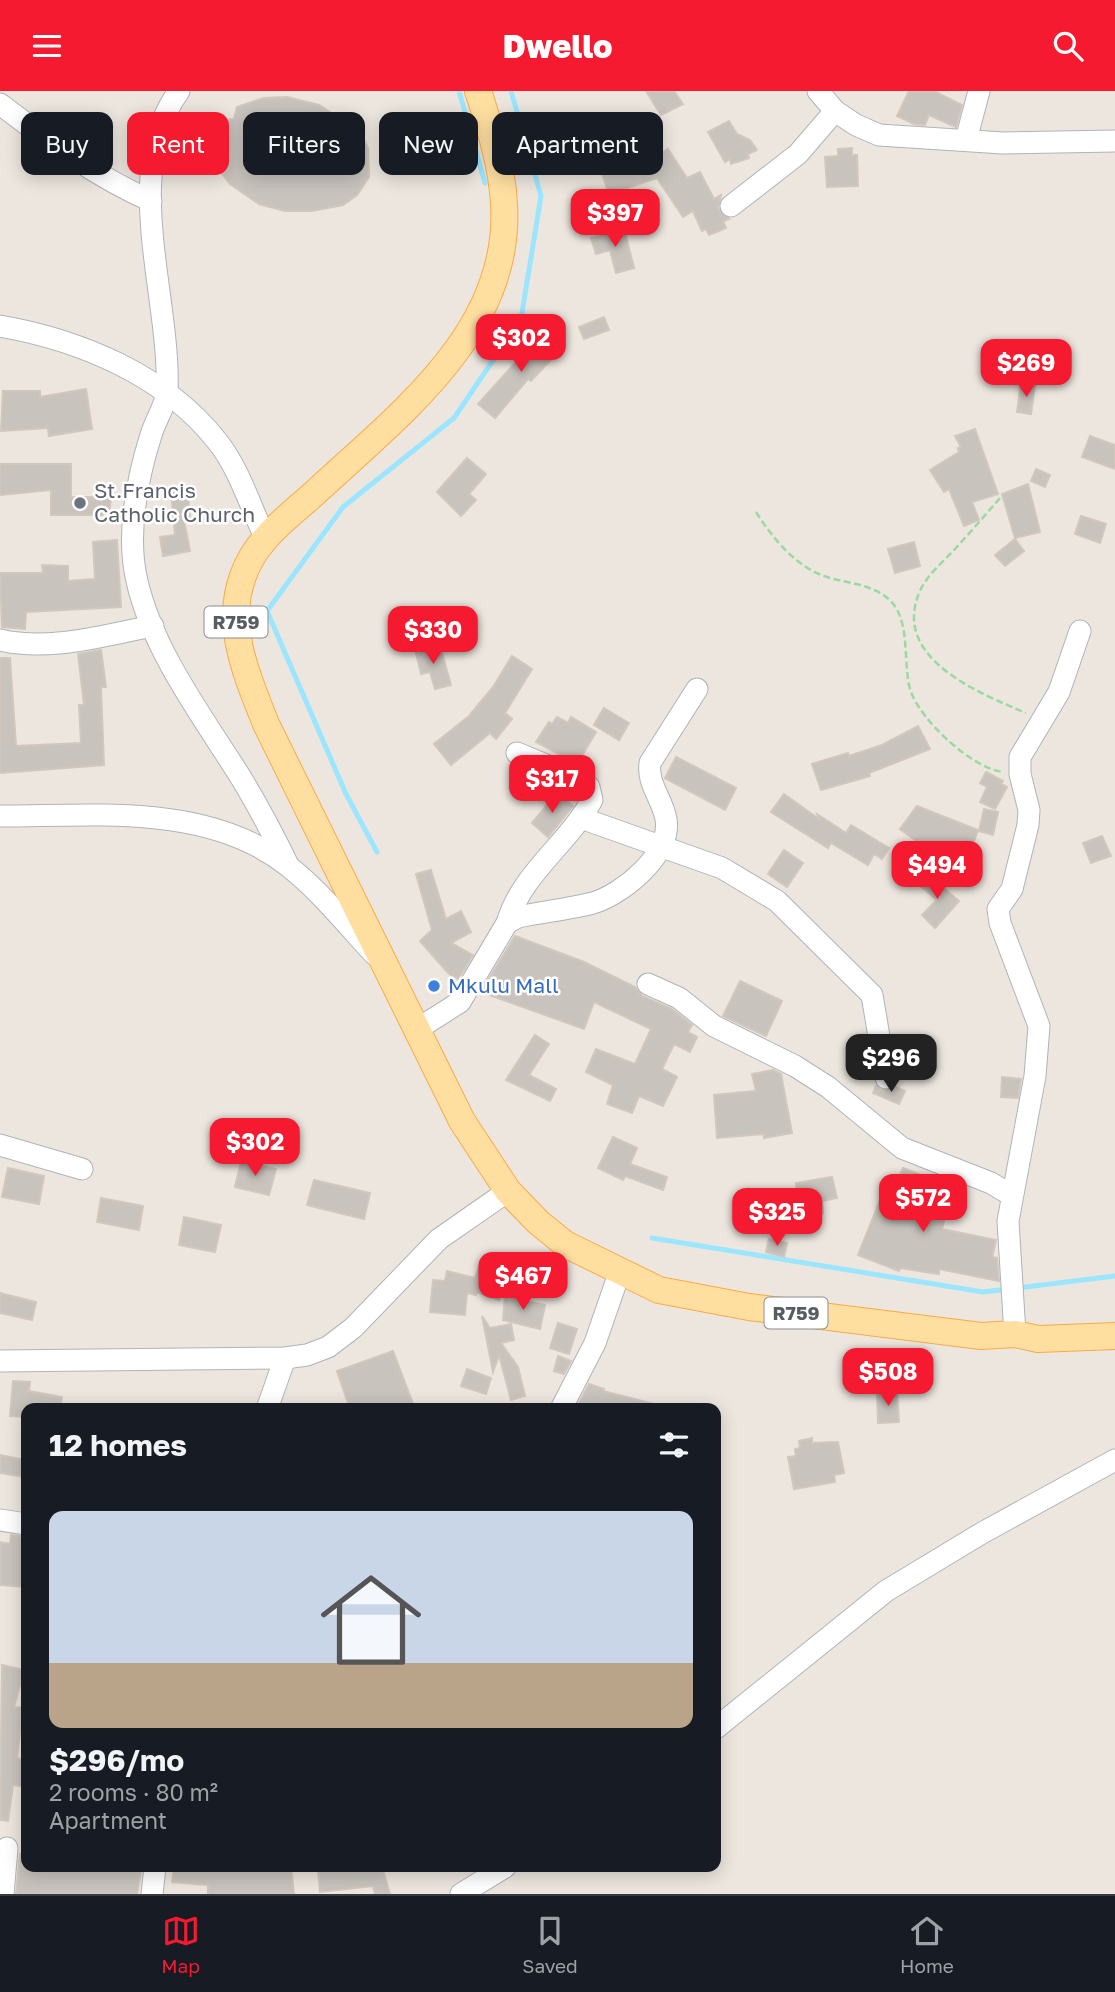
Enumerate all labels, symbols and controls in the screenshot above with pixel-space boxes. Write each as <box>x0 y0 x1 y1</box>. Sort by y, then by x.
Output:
icon: menu <box>28 27 66 65</box>
text: Dwello <box>503 27 612 65</box>
icon: search <box>1049 27 1087 65</box>
chip: Buy <box>21 112 113 175</box>
chip: Rent <box>127 112 229 175</box>
chip: Filters <box>243 112 365 175</box>
chip: New <box>379 112 478 175</box>
chip: Apartment <box>492 112 663 175</box>
pin: $397 <box>574 190 656 249</box>
text: $397 <box>587 198 643 226</box>
pin: $302 <box>480 315 562 374</box>
text: $302 <box>492 323 550 351</box>
pin: $269 <box>985 339 1067 399</box>
text: $269 <box>997 348 1055 376</box>
place label: St.Francis Catholic Church <box>94 477 255 527</box>
marker: St.Francis Catholic Church <box>72 495 88 511</box>
road number: R759 <box>204 607 268 637</box>
pin: $330 <box>392 607 474 666</box>
text: $330 <box>404 615 462 643</box>
pin: $317 <box>511 755 593 815</box>
text: $317 <box>525 764 579 792</box>
pin: $494 <box>896 841 978 901</box>
text: $494 <box>908 850 966 878</box>
place label: Mkulu Mall <box>448 972 559 998</box>
marker: Mkulu Mall <box>426 978 442 994</box>
pin: $296 <box>850 1035 932 1094</box>
text: $296 <box>862 1043 920 1071</box>
pin: $302 <box>214 1119 296 1178</box>
text: $302 <box>226 1127 284 1155</box>
pin: $572 <box>882 1175 964 1234</box>
text: $572 <box>895 1183 951 1211</box>
pin: $325 <box>736 1189 818 1248</box>
text: $325 <box>748 1197 806 1225</box>
pin: $467 <box>482 1253 564 1312</box>
text: $467 <box>495 1261 551 1289</box>
road number: R759 <box>764 1297 828 1329</box>
pin: $508 <box>847 1349 929 1408</box>
text: $508 <box>858 1357 918 1385</box>
icon: filters <box>655 1426 693 1464</box>
text: 12 homes <box>49 1427 187 1463</box>
icon: home <box>308 1557 434 1683</box>
text: $296/mo <box>49 1742 184 1778</box>
text: 2 rooms · 80 m² <box>49 1778 218 1806</box>
text: Apartment <box>49 1806 167 1834</box>
tab: Map <box>161 1912 200 1977</box>
tab: Saved <box>522 1912 578 1977</box>
tab: Home <box>900 1912 954 1977</box>

